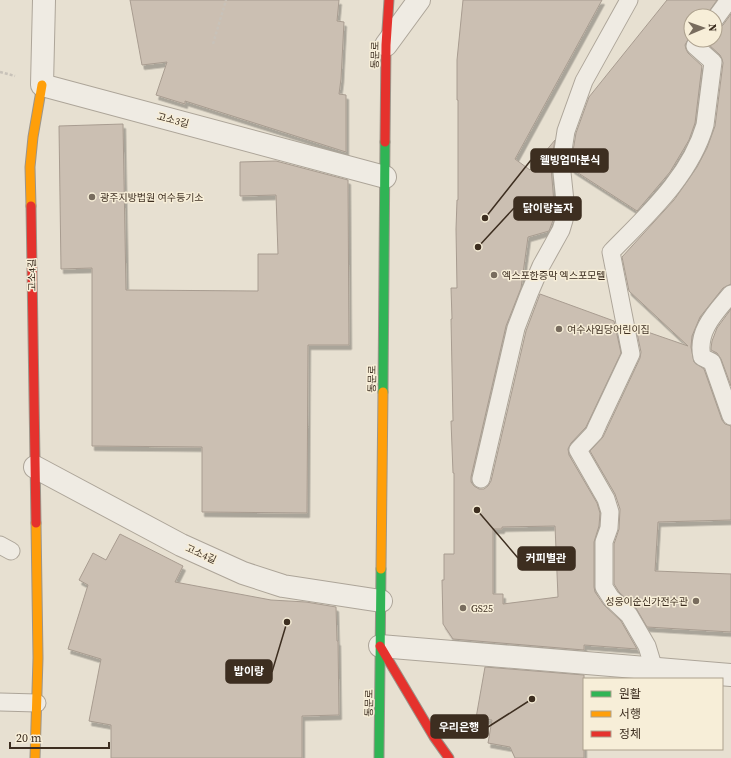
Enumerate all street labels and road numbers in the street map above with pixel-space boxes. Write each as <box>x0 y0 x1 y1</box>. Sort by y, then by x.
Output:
street label: 동문로 <box>368 41 382 69</box>
street label: 고소3길 <box>156 110 190 130</box>
street label: 고소4길 <box>25 259 39 291</box>
street label: 동문로 <box>365 365 379 393</box>
street label: 고소4길 <box>183 541 219 567</box>
street label: 동문로 <box>362 689 376 717</box>

